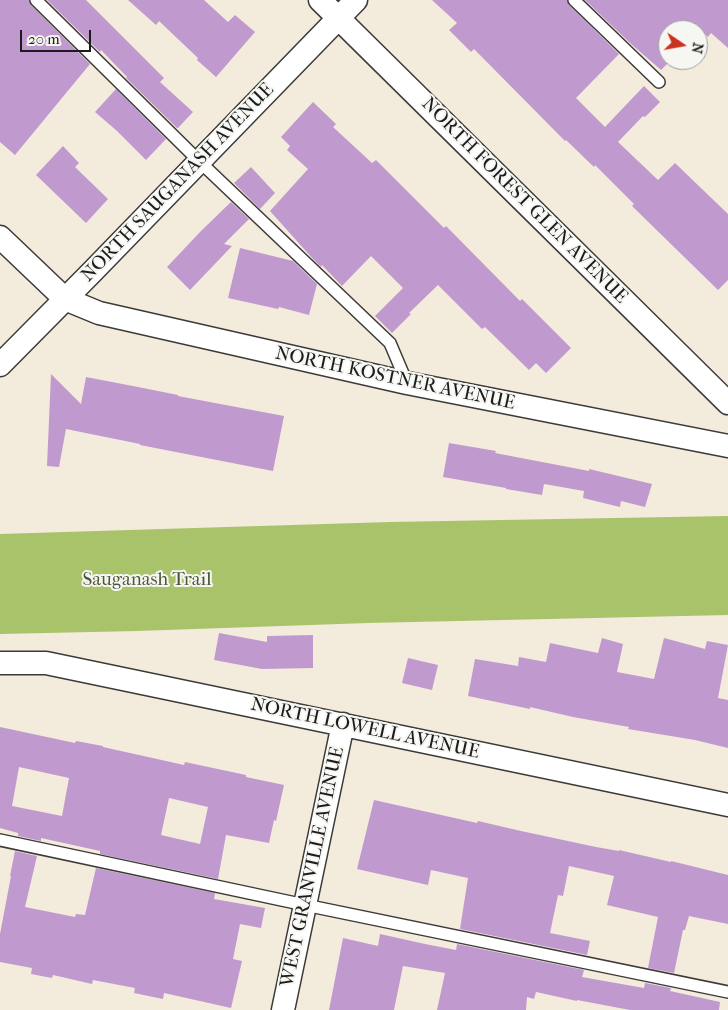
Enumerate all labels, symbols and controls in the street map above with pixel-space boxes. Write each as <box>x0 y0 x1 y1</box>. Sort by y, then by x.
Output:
scale bar <box>22 20 94 52</box>
north arrow <box>658 20 708 70</box>
text: 20 m <box>28 30 60 48</box>
text: N <box>688 41 707 55</box>
street label: NORTH SAUGANASH AVENUE <box>77 79 279 287</box>
street label: NORTH FOREST GLEN AVENUE <box>416 93 632 309</box>
street label: NORTH KOSTNER AVENUE <box>273 342 517 416</box>
park label: Sauganash Trail <box>83 569 211 591</box>
street label: NORTH LOWELL AVENUE <box>249 694 481 764</box>
street label: WEST GRANVILLE AVENUE <box>276 745 350 989</box>

